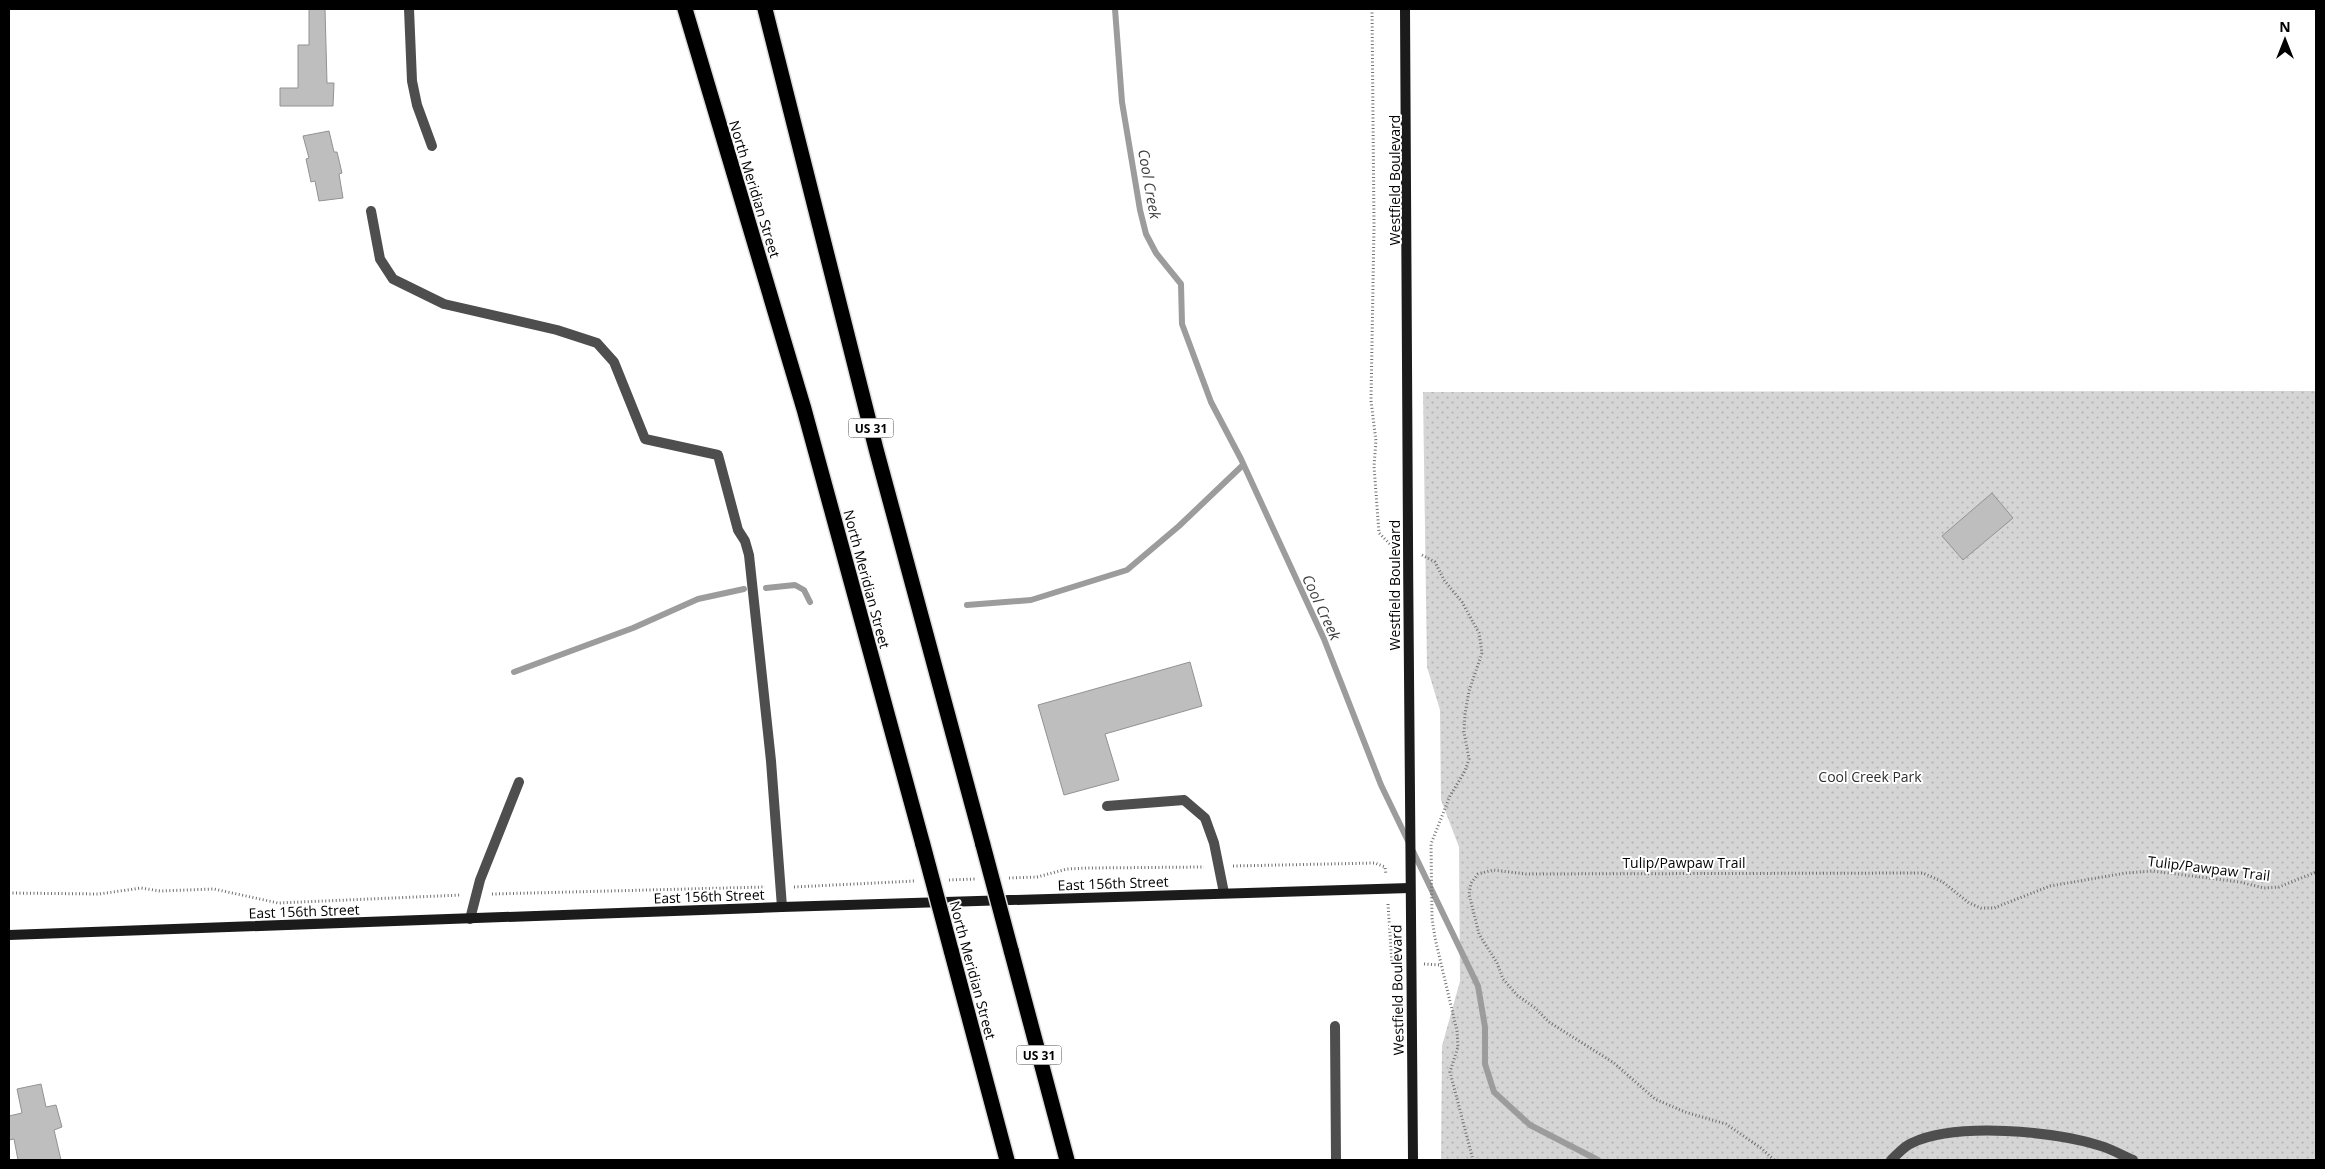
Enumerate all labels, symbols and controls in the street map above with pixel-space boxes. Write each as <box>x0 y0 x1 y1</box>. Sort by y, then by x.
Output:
north arrow <box>2260 15 2310 65</box>
text: N <box>2279 17 2291 36</box>
street label: Westfield Boulevard <box>1385 115 1404 245</box>
street label: North Meridian Street <box>725 118 785 260</box>
water label: Cool Creek <box>1134 148 1166 221</box>
road number: US 31 <box>848 418 894 438</box>
street label: North Meridian Street <box>839 508 895 650</box>
street label: Westfield Boulevard <box>1385 520 1404 650</box>
water label: Cool Creek <box>1298 571 1346 644</box>
park label: Cool Creek Park <box>1818 767 1922 786</box>
street label: Tulip/Pawpaw Trail <box>2147 851 2271 885</box>
street label: Tulip/Pawpaw Trail <box>1622 853 1746 872</box>
street label: East 156th Street <box>1057 872 1169 894</box>
street label: East 156th Street <box>653 885 765 907</box>
street label: North Meridian Street <box>945 899 1001 1041</box>
street label: East 156th Street <box>248 900 360 922</box>
street label: Westfield Boulevard <box>1386 924 1408 1056</box>
road number: US 31 <box>1016 1046 1062 1064</box>

